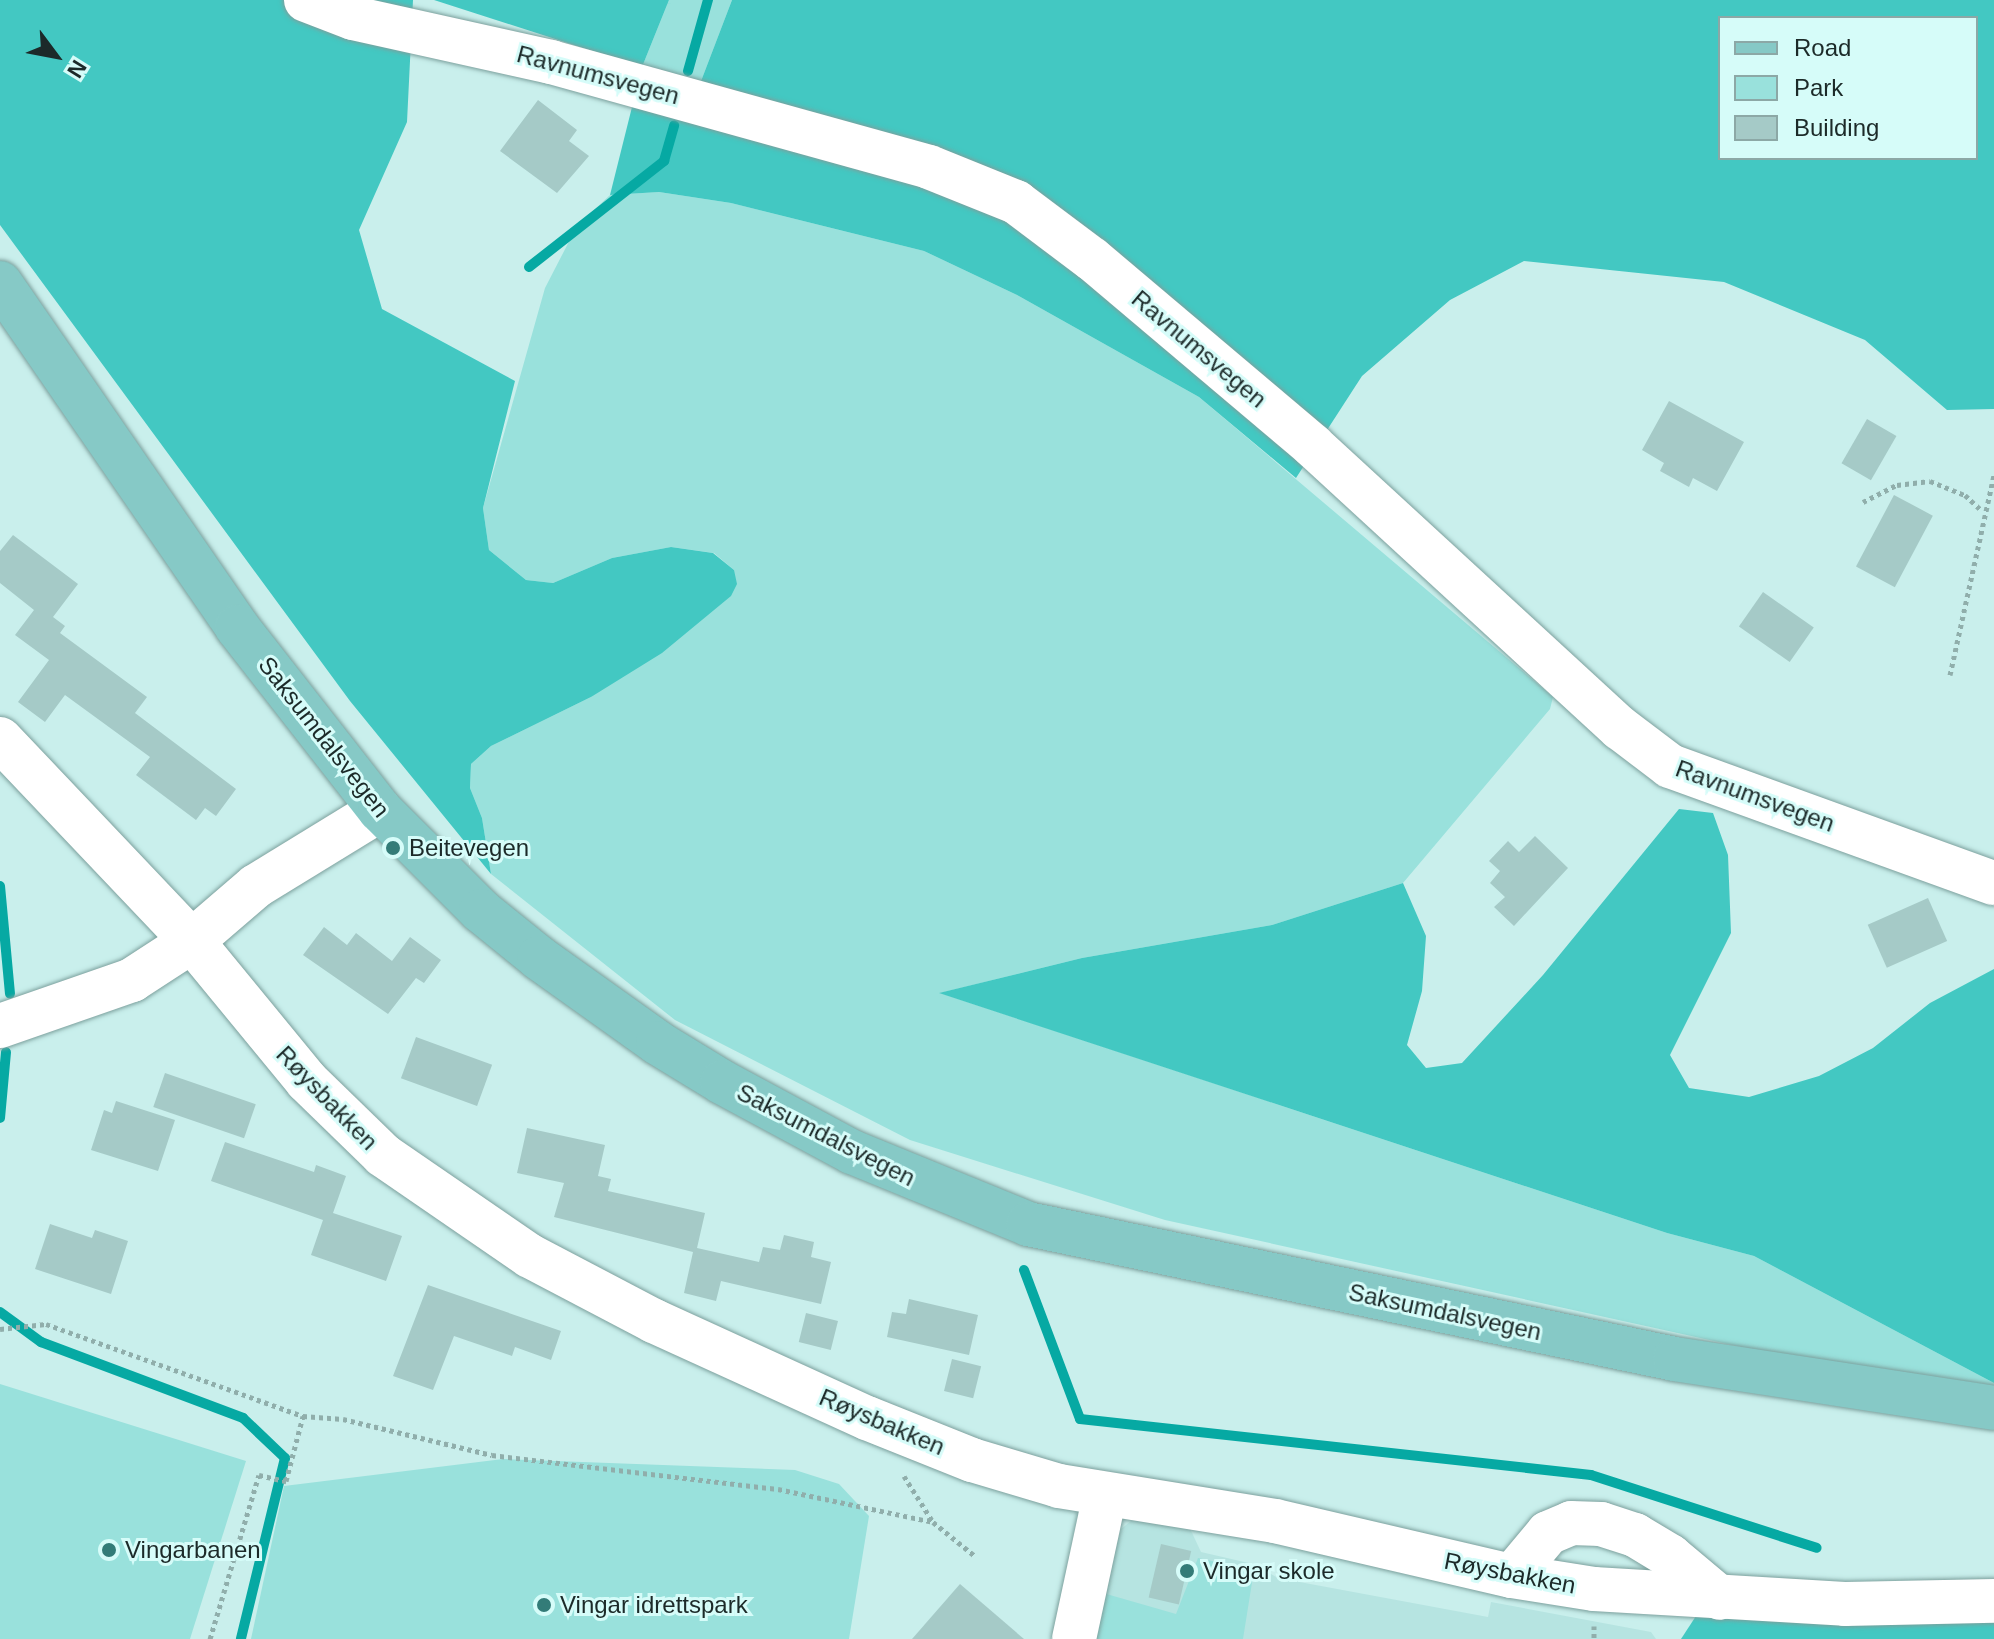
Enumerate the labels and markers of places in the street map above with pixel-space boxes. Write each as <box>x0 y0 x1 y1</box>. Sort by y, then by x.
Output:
place label: Beitevegen <box>409 834 529 862</box>
marker: Beitevegen <box>384 839 402 857</box>
place label: Vingarbanen <box>125 1536 261 1564</box>
marker: Vingarbanen <box>100 1541 118 1559</box>
place label: Vingar skole <box>1203 1557 1335 1585</box>
marker: Vingar skole <box>1178 1562 1196 1580</box>
place label: Vingar idrettspark <box>560 1591 748 1619</box>
marker: Vingar idrettspark <box>535 1596 553 1614</box>

